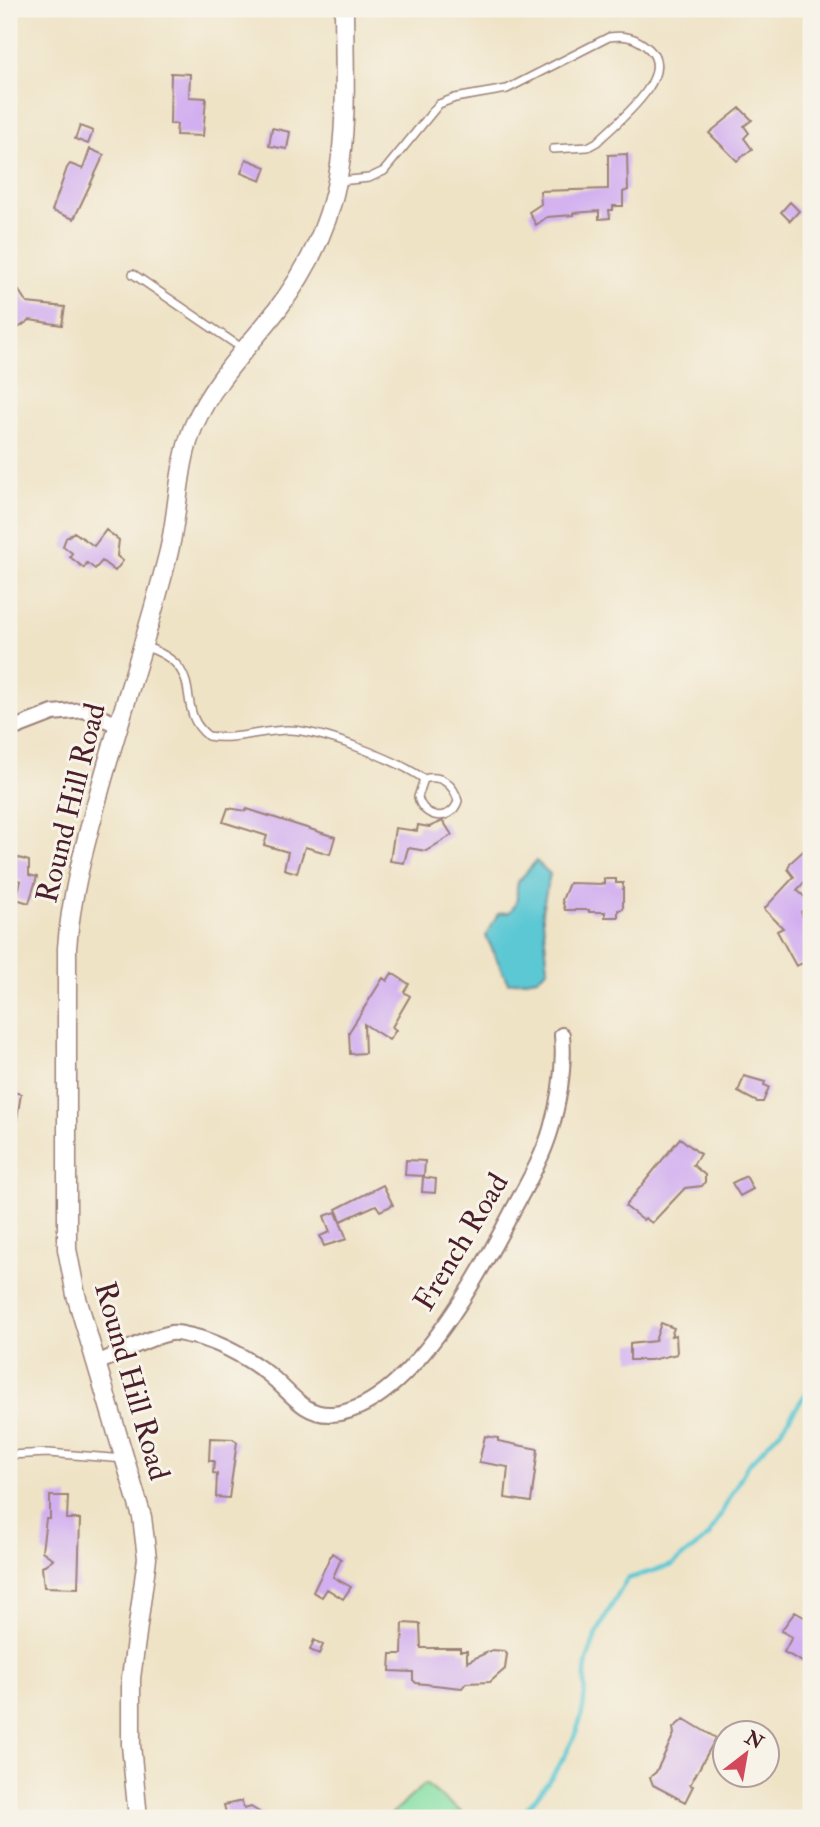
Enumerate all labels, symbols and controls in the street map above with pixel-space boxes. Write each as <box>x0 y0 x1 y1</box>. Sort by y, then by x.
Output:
street label: Round Hill Road <box>28 699 114 907</box>
street label: French Road <box>405 1166 517 1318</box>
street label: Round Hill Road <box>86 1278 178 1485</box>
north arrow <box>712 1718 782 1788</box>
text: N <box>740 1725 769 1755</box>

